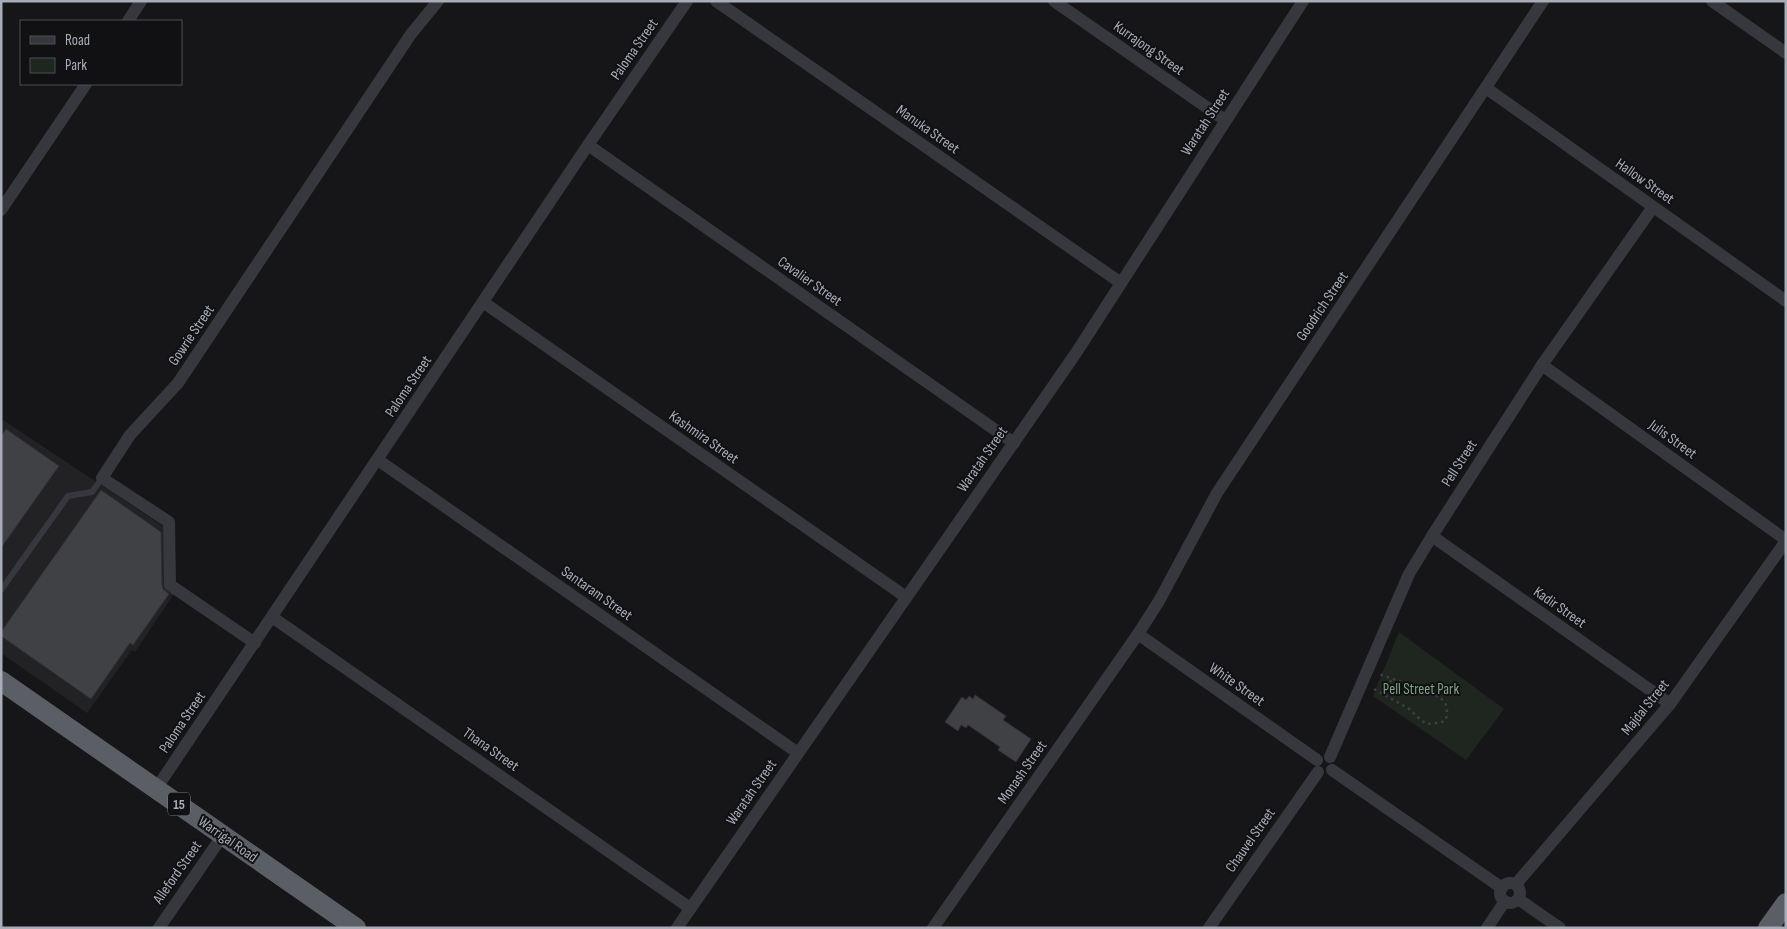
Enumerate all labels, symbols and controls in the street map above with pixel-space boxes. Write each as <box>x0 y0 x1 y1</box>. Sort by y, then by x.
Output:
street label: Paloma Street <box>606 15 663 84</box>
street label: Kurrajong Street <box>1110 17 1188 80</box>
legend <box>20 20 182 85</box>
text: Road <box>65 31 90 50</box>
text: Park <box>65 56 87 75</box>
street label: Waratah Street <box>1177 85 1234 159</box>
street label: Manuka Street <box>892 101 963 158</box>
street label: Hallow Street <box>1612 154 1678 209</box>
street label: Cavalier Street <box>774 252 846 311</box>
street label: Goodrich Street <box>1292 268 1353 345</box>
street label: Gowrie Street <box>164 301 219 369</box>
street label: Paloma Street <box>381 351 436 421</box>
street label: Kashmira Street <box>665 407 743 469</box>
street label: Julis Street <box>1644 415 1701 463</box>
street label: Waratah Street <box>953 422 1012 496</box>
street label: Pell Street <box>1437 436 1482 490</box>
street label: Santaram Street <box>557 562 636 625</box>
street label: Kadir Street <box>1530 582 1590 633</box>
street label: White Street <box>1205 658 1269 711</box>
street label: Majdal Street <box>1617 675 1674 739</box>
park label: Pell Street Park <box>1383 680 1459 699</box>
street label: Paloma Street <box>155 687 210 757</box>
street label: Thana Street <box>459 723 523 776</box>
street label: Monash Street <box>994 737 1051 808</box>
street label: Waratah Street <box>722 755 781 829</box>
road number: 15 <box>168 792 190 816</box>
street label: Chauvel Street <box>1221 804 1280 876</box>
street label: Warrigal Road <box>194 812 261 867</box>
street label: Alleford Street <box>148 837 206 908</box>

